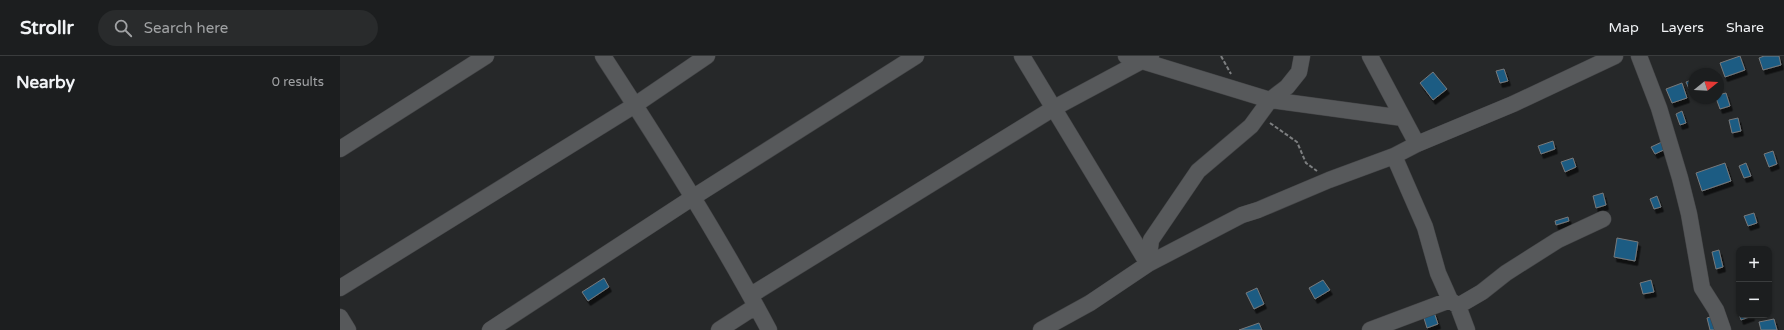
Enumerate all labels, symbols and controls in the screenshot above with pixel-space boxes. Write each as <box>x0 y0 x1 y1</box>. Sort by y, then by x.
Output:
search box <box>98 10 378 46</box>
text: Strollr <box>20 17 74 39</box>
icon: search <box>112 17 134 39</box>
text: Search here <box>144 19 228 37</box>
text: Map <box>1609 19 1639 36</box>
text: Layers <box>1661 19 1704 36</box>
text: Share <box>1726 19 1764 36</box>
north arrow <box>1688 68 1724 104</box>
text: Nearby <box>16 72 75 93</box>
text: 0 results <box>272 74 324 90</box>
map controls <box>1736 246 1772 318</box>
button: + <box>1736 246 1772 282</box>
button: − <box>1736 282 1772 318</box>

